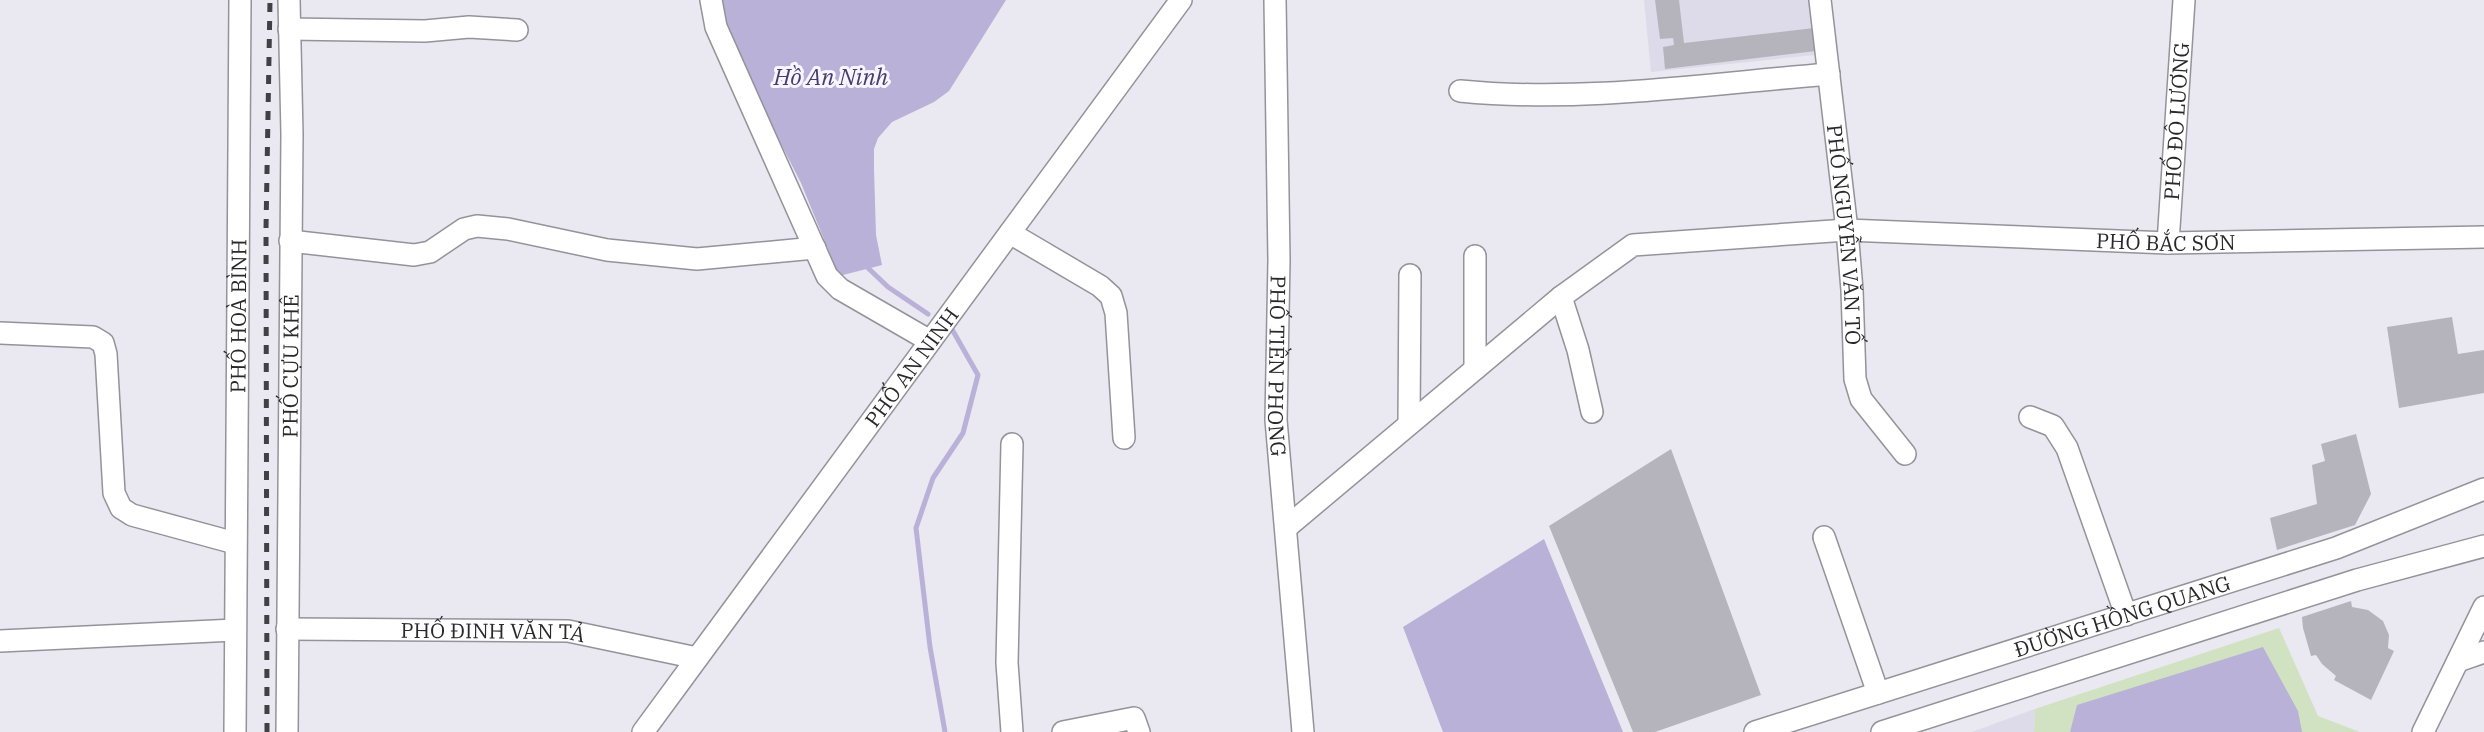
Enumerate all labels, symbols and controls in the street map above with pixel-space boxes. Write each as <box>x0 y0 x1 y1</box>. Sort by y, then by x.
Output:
street label: PHỐ ĐÔ LƯƠNG <box>2157 41 2195 201</box>
water label: Hồ An Ninh <box>773 61 889 91</box>
street label: PHỐ NGUYỄN VĂN TỐ <box>1821 123 1869 345</box>
street label: PHỐ BẮC SƠN <box>2095 226 2236 257</box>
street label: PHỐ HOÀ BÌNH <box>223 239 252 393</box>
street label: PHỐ TIỀN PHONG <box>1262 275 1293 458</box>
street label: PHỐ CỰU KHÊ <box>275 294 305 438</box>
street label: PHỐ AN NINH <box>858 302 965 432</box>
street label: ĐƯỜNG HỒNG QUANG <box>2010 568 2234 663</box>
street label: PHỐ ĐINH VĂN TẢ <box>400 615 589 648</box>

